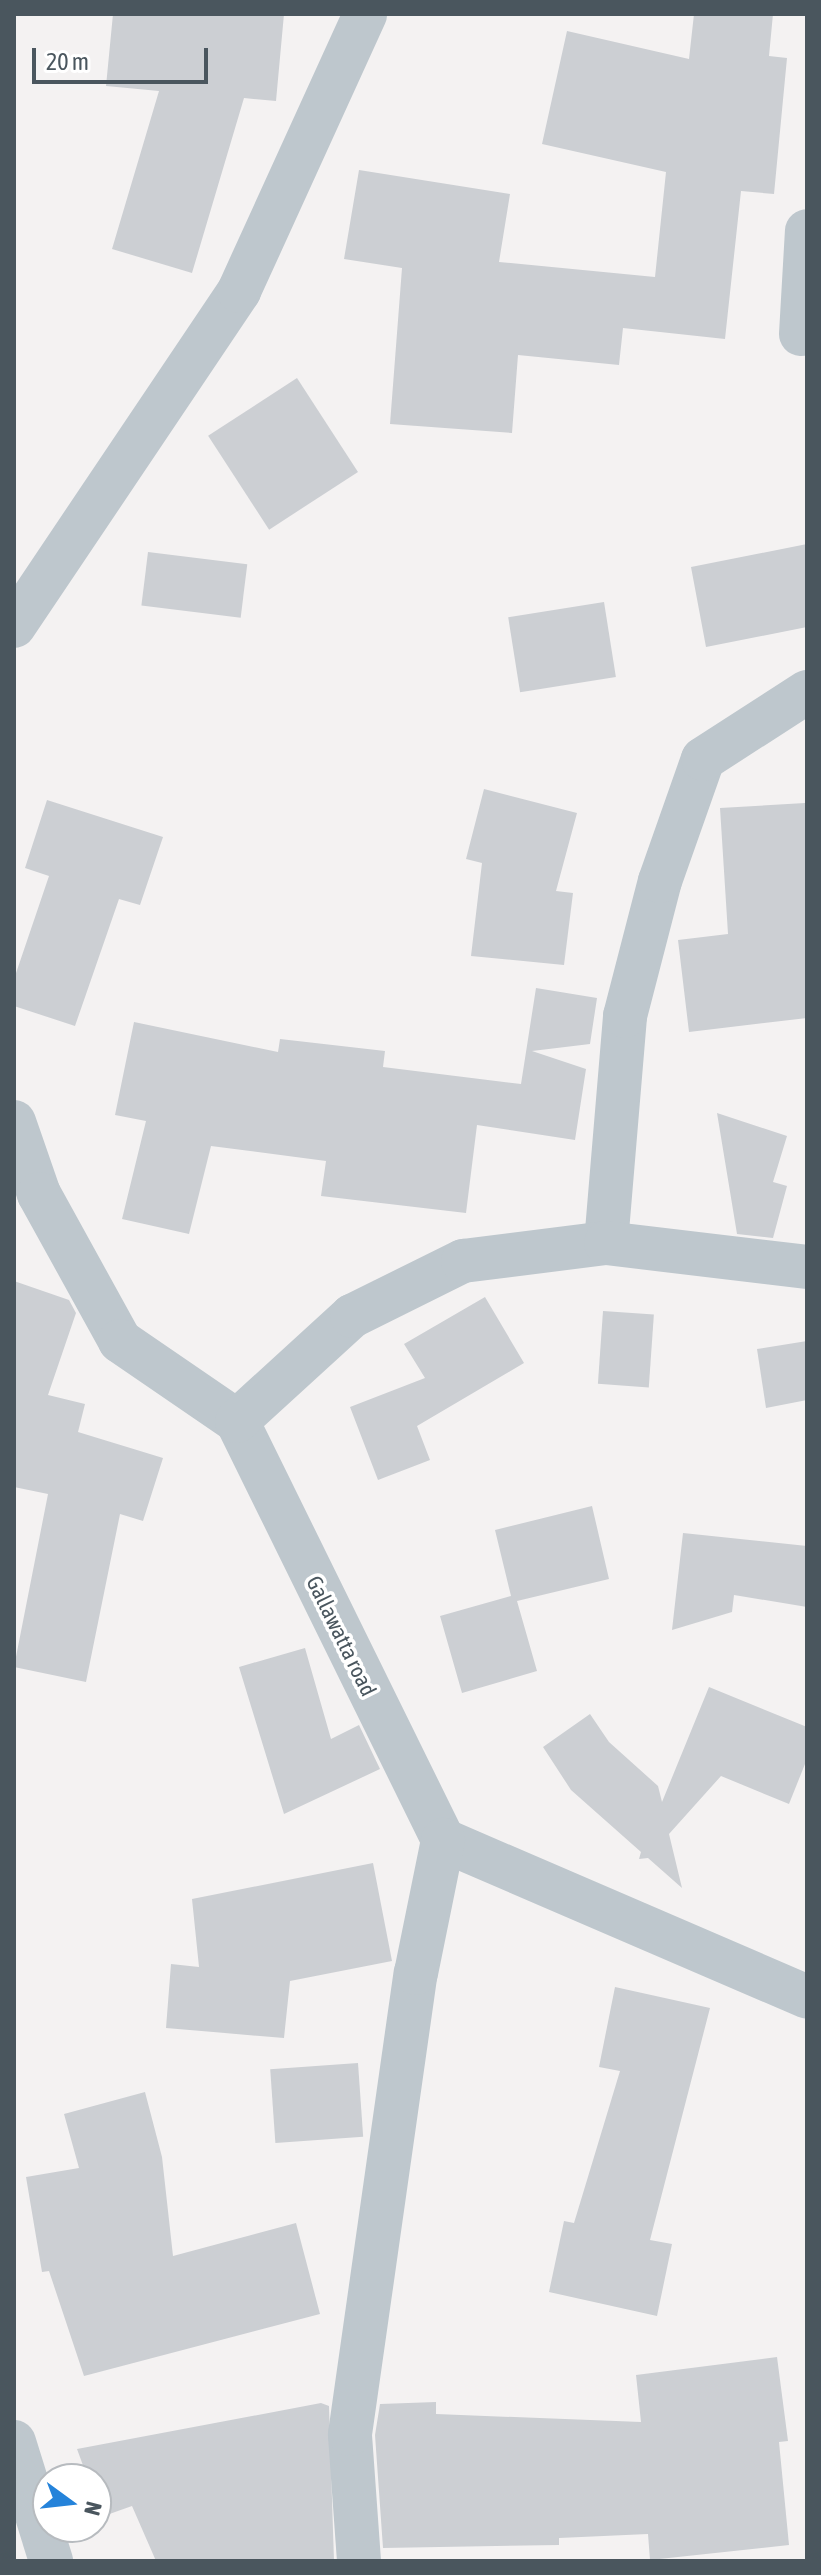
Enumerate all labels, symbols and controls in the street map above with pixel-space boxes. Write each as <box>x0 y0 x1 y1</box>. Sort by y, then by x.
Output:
scale bar <box>36 32 212 82</box>
text: 20 m <box>46 48 89 75</box>
street label: Gallawatta road <box>301 1572 381 1700</box>
north arrow <box>32 2463 112 2543</box>
text: N <box>79 2499 107 2518</box>

